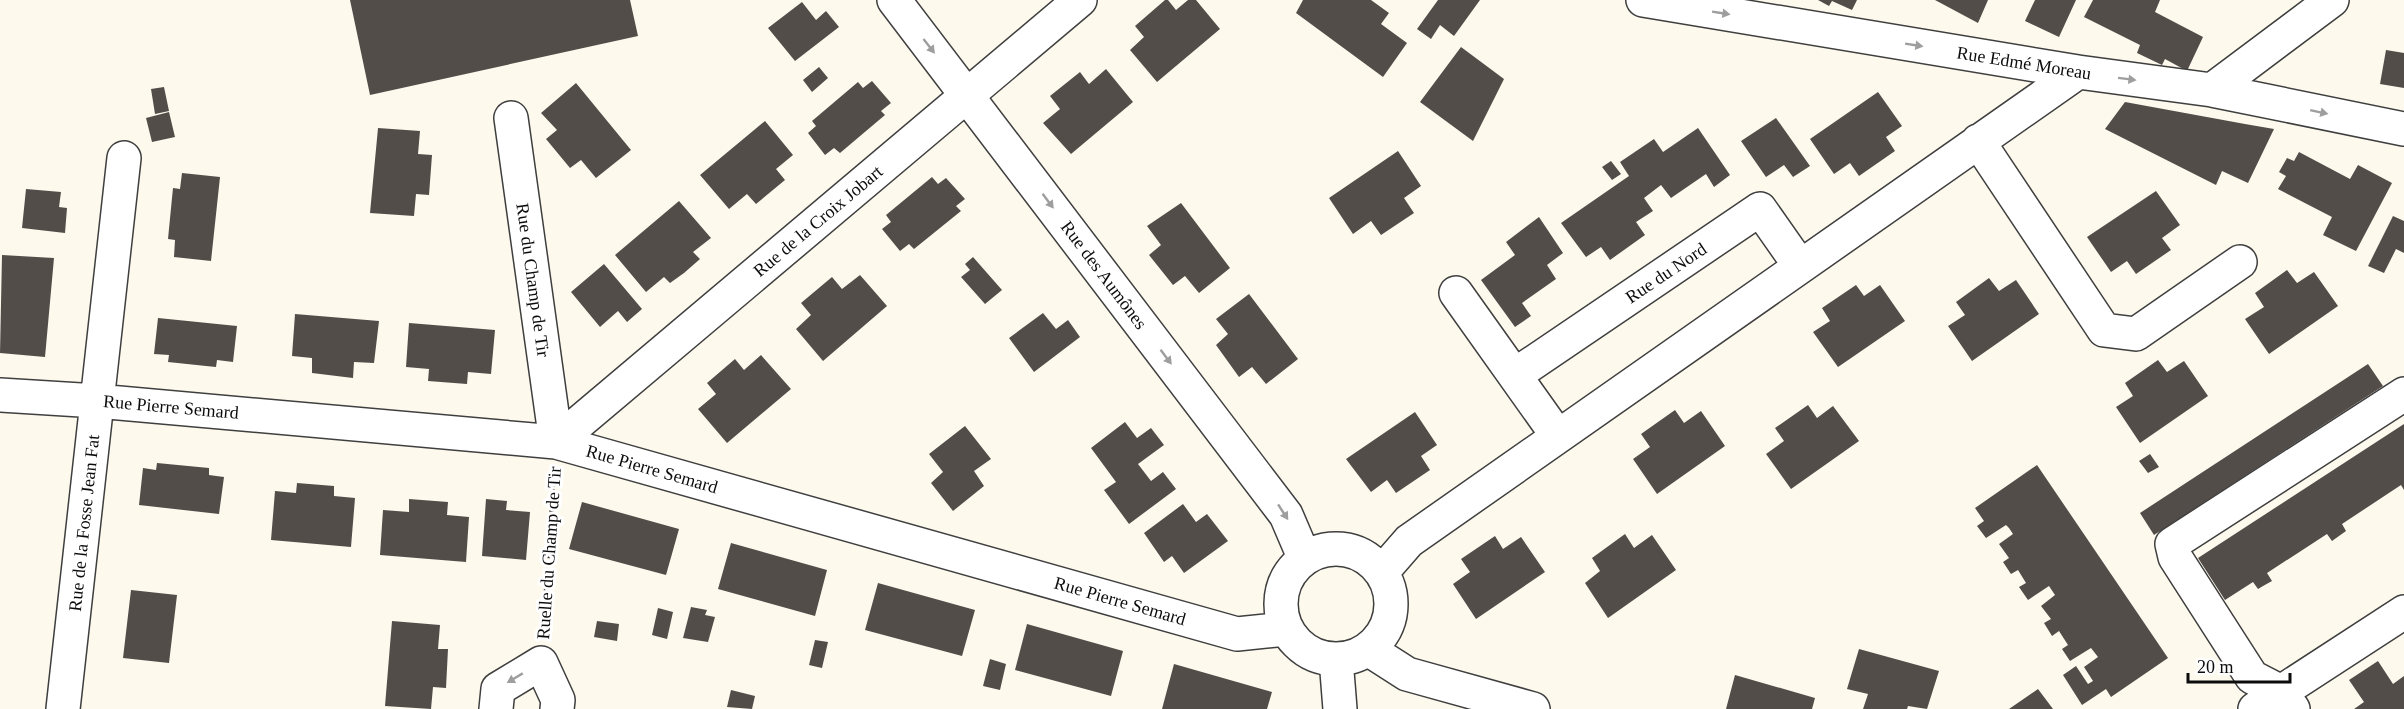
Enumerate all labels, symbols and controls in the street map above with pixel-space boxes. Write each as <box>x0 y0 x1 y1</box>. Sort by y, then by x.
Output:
one-way arrow <box>1712 9 1731 18</box>
one-way arrow <box>923 39 935 54</box>
one-way arrow <box>1904 41 1923 50</box>
street label: Rue Edmé Moreau <box>1955 42 2093 84</box>
one-way arrow <box>2118 74 2137 83</box>
one-way arrow <box>2310 108 2329 117</box>
street label: Rue de la Croix Jobart <box>750 161 886 281</box>
one-way arrow <box>1041 194 1053 209</box>
street label: Rue du Champ de Tir <box>512 202 554 358</box>
street label: Rue des Aumônes <box>1057 217 1151 333</box>
street label: Rue du Nord <box>1622 239 1710 307</box>
one-way arrow <box>1159 349 1171 364</box>
street label: Rue Pierre Semard <box>102 391 240 423</box>
street label: Rue de la Fosse Jean Fat <box>65 434 103 612</box>
street label: Rue Pierre Semard <box>584 441 720 497</box>
street label: Ruelle du Champ de Tir <box>533 466 565 640</box>
one-way arrow <box>1277 504 1288 520</box>
street label: Rue Pierre Semard <box>1052 573 1188 629</box>
scale bar <box>2188 646 2290 684</box>
text: 20 m <box>2197 657 2234 677</box>
one-way arrow <box>507 673 523 684</box>

